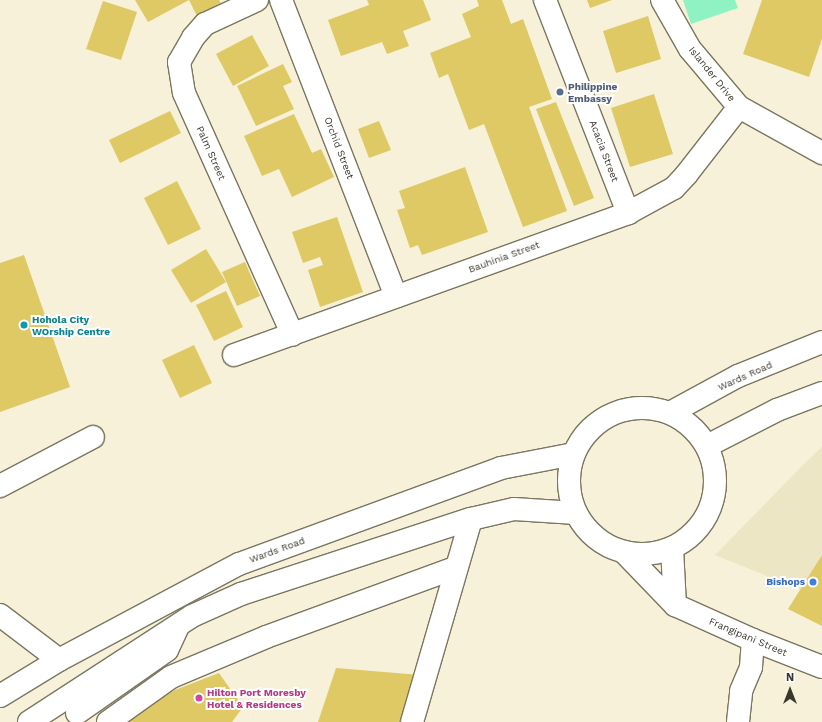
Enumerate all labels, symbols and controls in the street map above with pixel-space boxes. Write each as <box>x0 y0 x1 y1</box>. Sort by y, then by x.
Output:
street label: Islander Drive <box>686 44 738 104</box>
place label: Philippine Embassy <box>568 80 617 104</box>
marker: Philippine Embassy <box>555 87 565 97</box>
street label: Orchid Street <box>322 115 356 181</box>
street label: Acacia Street <box>587 118 621 184</box>
street label: Palm Street <box>194 124 228 182</box>
street label: Bauhinia Street <box>467 238 541 276</box>
place label: Hohola City WOrship Centre <box>32 313 110 336</box>
marker: Hohola City WOrship Centre <box>19 320 29 330</box>
street label: Wards Road <box>716 359 774 393</box>
street label: Wards Road <box>248 534 306 566</box>
place label: Bishops <box>766 576 805 588</box>
marker: Bishops <box>808 577 818 587</box>
street label: Frangipani Street <box>707 615 789 659</box>
north arrow <box>770 670 810 710</box>
text: N <box>786 671 794 684</box>
place label: Hilton Port Moresby Hotel & Residences <box>207 686 306 710</box>
marker: Hilton Port Moresby Hotel & Residences <box>194 693 204 703</box>

